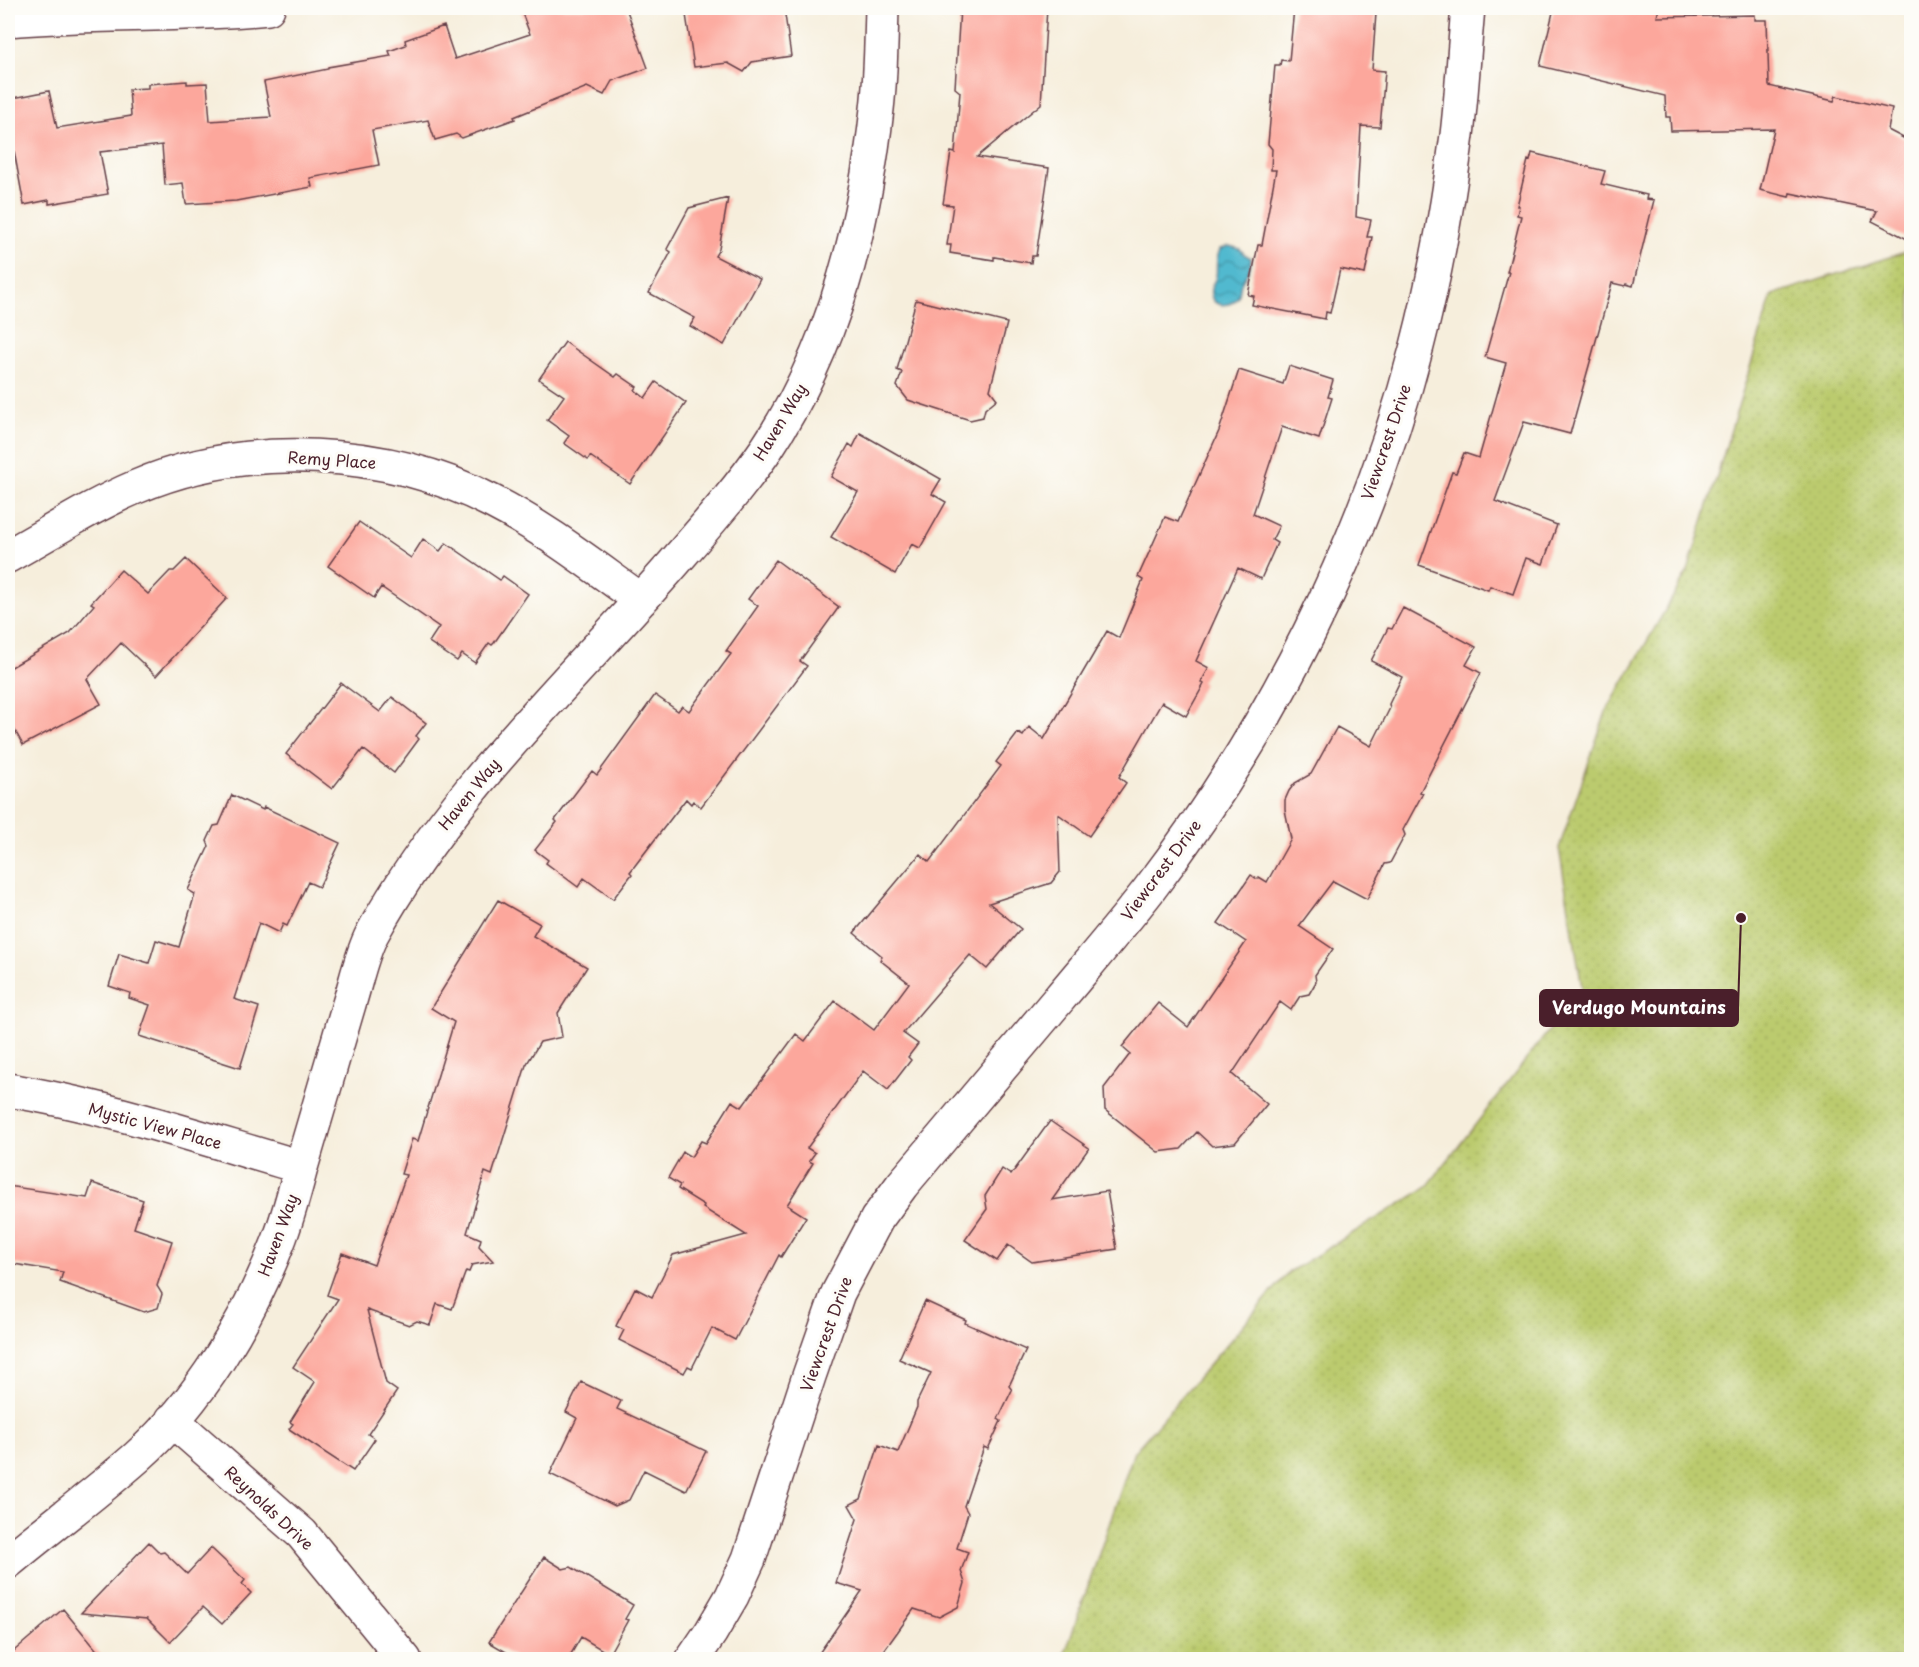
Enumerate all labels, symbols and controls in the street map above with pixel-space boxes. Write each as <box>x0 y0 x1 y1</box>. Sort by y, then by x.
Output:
street label: Haven Way <box>747 378 812 465</box>
street label: Viewcrest Drive <box>1354 381 1416 503</box>
street label: Remy Place <box>287 444 377 474</box>
street label: Haven Way <box>432 752 505 835</box>
street label: Viewcrest Drive <box>1114 814 1206 925</box>
callout: Verdugo Mountains <box>1540 990 1738 1026</box>
text: Verdugo Mountains <box>1552 993 1726 1020</box>
street label: Mystic View Place <box>86 1096 225 1154</box>
street label: Haven Way <box>251 1190 303 1279</box>
street label: Viewcrest Drive <box>793 1273 857 1395</box>
street label: Reynolds Drive <box>220 1460 320 1555</box>

